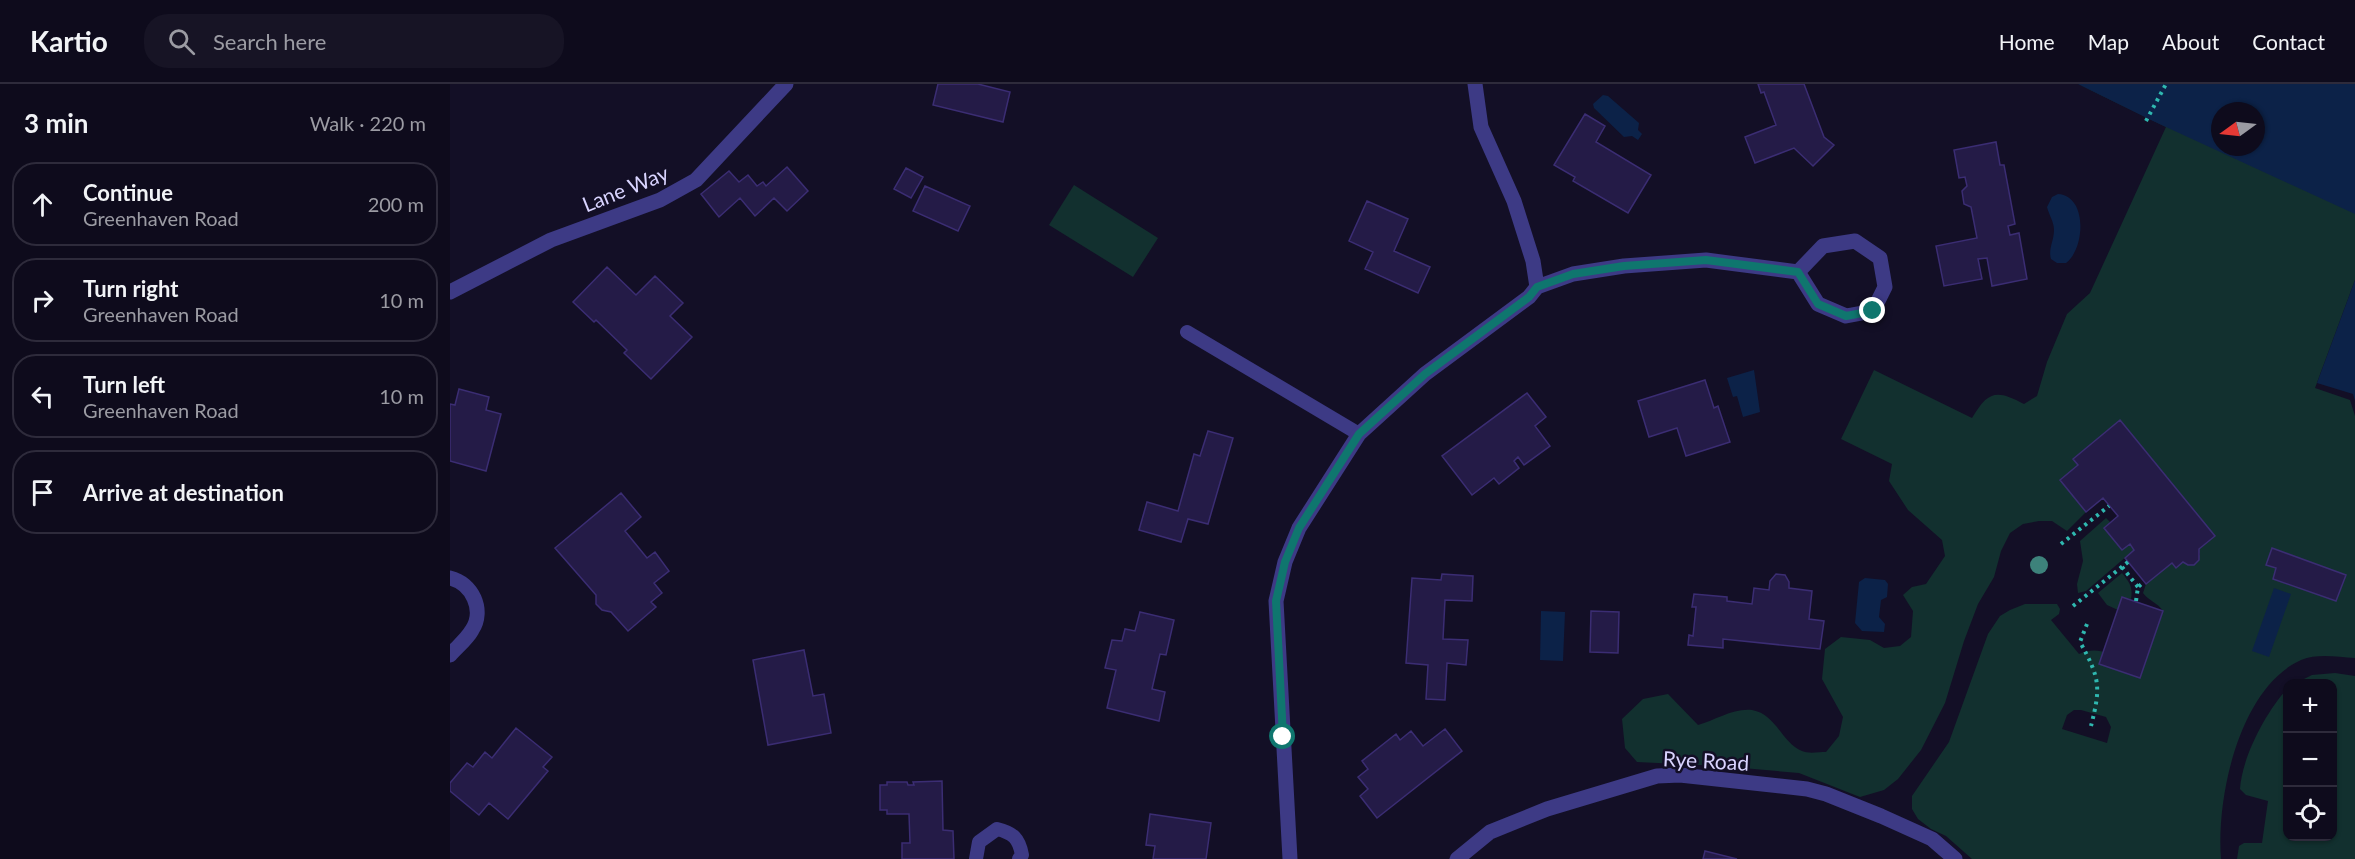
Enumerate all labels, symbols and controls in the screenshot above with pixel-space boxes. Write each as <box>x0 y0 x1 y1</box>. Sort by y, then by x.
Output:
search box <box>144 14 564 68</box>
text: Kartio <box>30 24 108 58</box>
icon: search <box>165 25 198 58</box>
text: Search here <box>213 28 326 55</box>
text: Home <box>1999 29 2055 54</box>
text: Map <box>2088 29 2129 54</box>
text: About <box>2162 29 2219 54</box>
text: Contact <box>2252 29 2325 54</box>
north arrow <box>2211 102 2265 156</box>
text: 3 min <box>24 107 88 139</box>
text: Walk · 220 m <box>310 111 426 135</box>
street label: Lane Way <box>578 159 672 217</box>
text: Continue <box>83 179 173 206</box>
icon: ahead <box>26 188 59 221</box>
text: 200 m <box>368 192 424 216</box>
text: Greenhaven Road <box>83 206 239 230</box>
text: Turn right <box>83 275 178 302</box>
icon: right <box>26 284 59 317</box>
text: 10 m <box>379 288 424 312</box>
route end <box>1859 297 1885 323</box>
text: Greenhaven Road <box>83 302 239 326</box>
text: Turn left <box>83 371 165 398</box>
icon: left <box>26 380 59 413</box>
text: 10 m <box>379 384 424 408</box>
text: Greenhaven Road <box>83 398 239 422</box>
icon: arrive <box>26 476 59 509</box>
text: Arrive at destination <box>83 479 284 506</box>
map controls <box>2283 679 2337 841</box>
button: + <box>2283 679 2337 733</box>
route start <box>1269 723 1295 749</box>
button: − <box>2283 733 2337 787</box>
street label: Rye Road <box>1662 745 1750 775</box>
button: locate <box>2283 787 2337 841</box>

